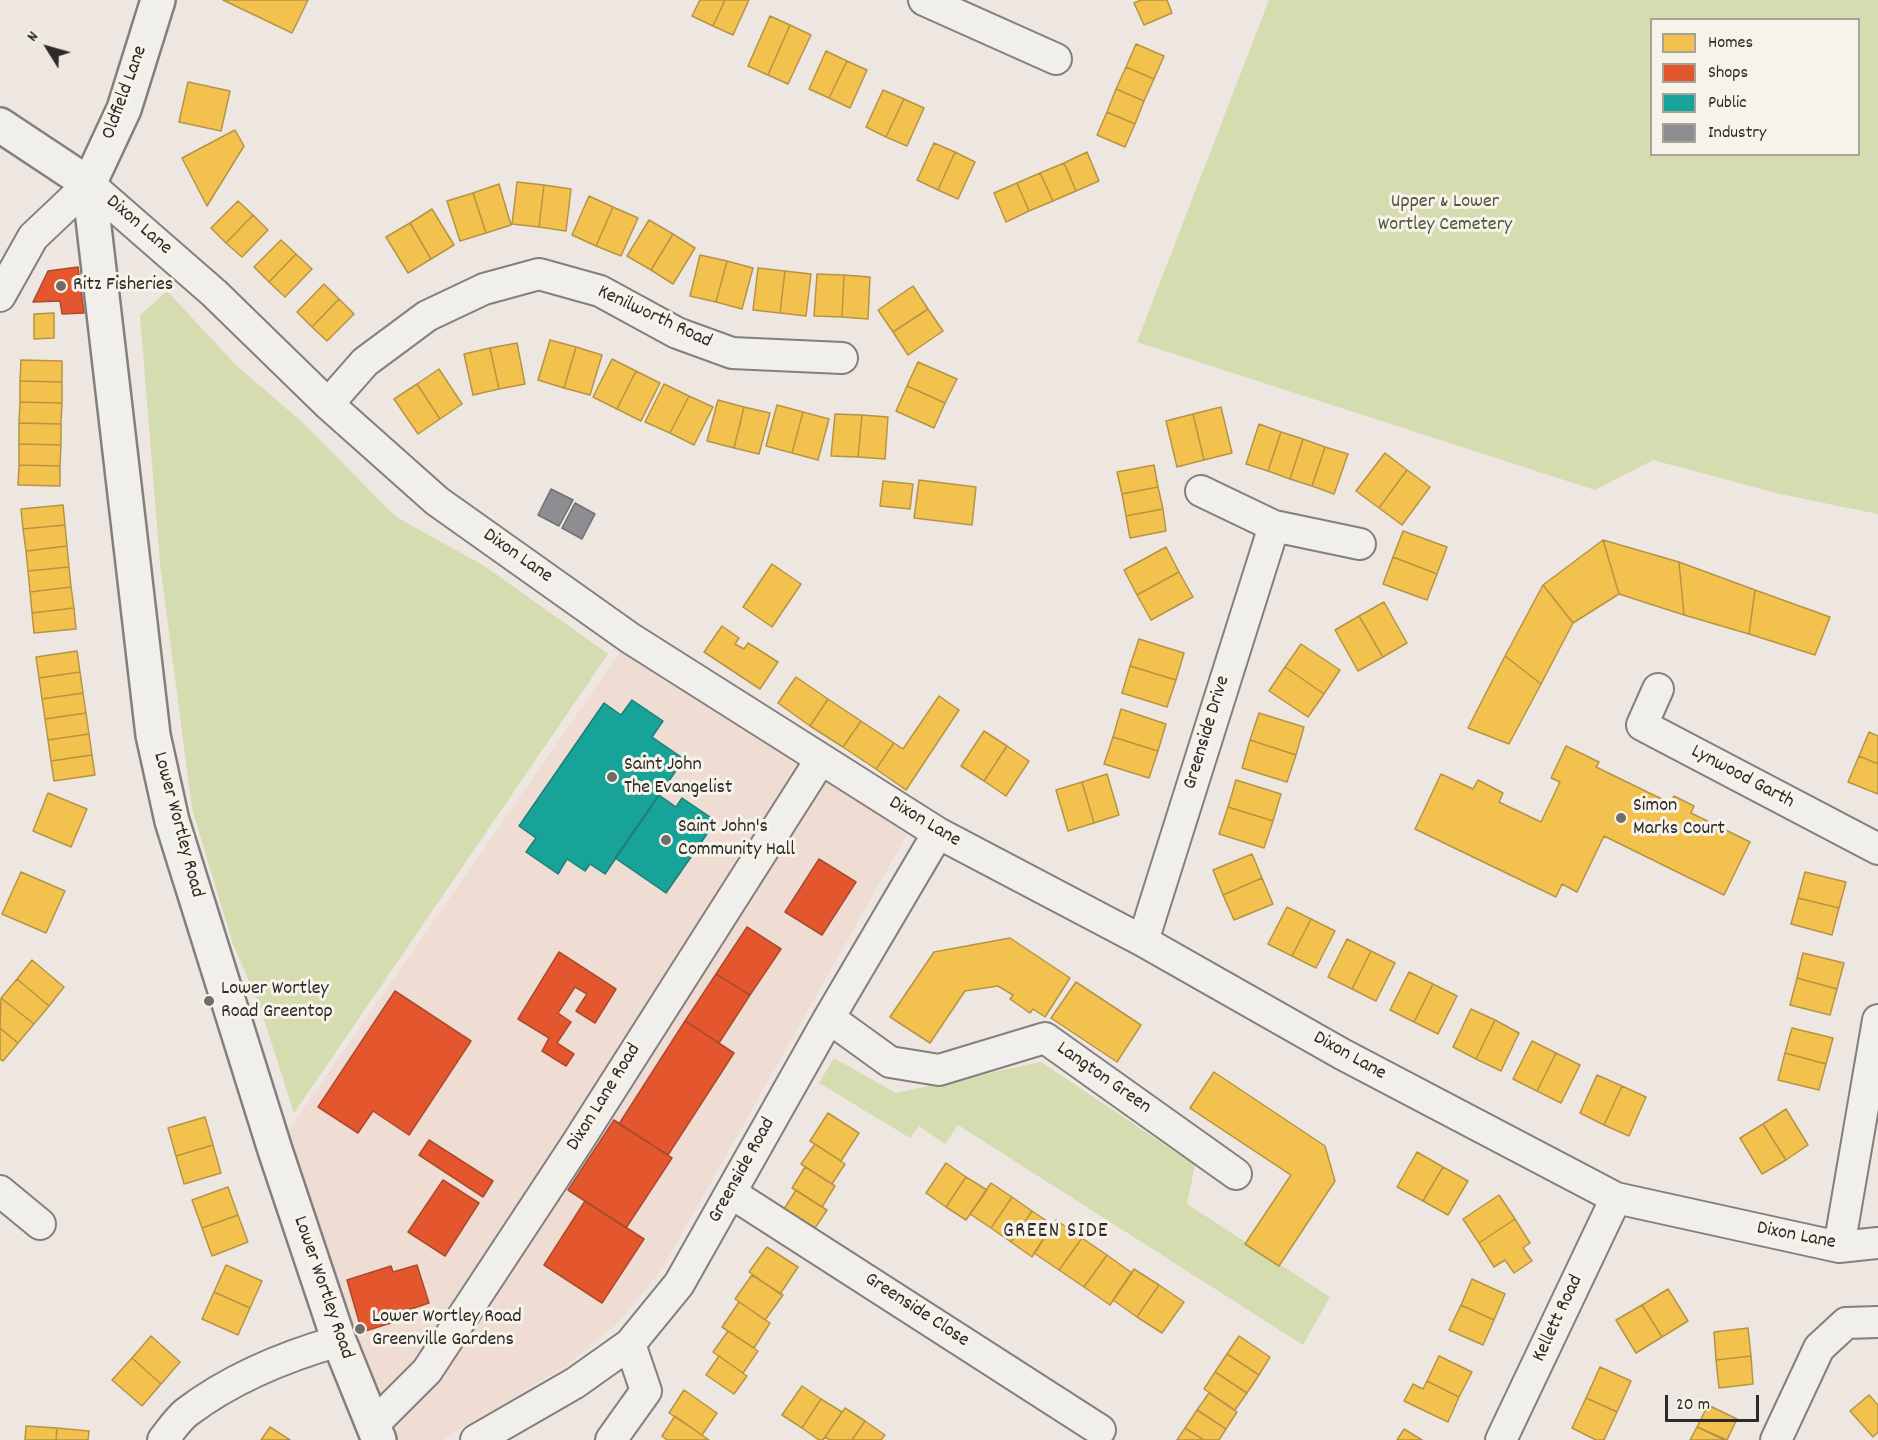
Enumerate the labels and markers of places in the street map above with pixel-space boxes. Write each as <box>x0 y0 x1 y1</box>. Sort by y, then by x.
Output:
place label: Ritz Fisheries <box>73 274 173 298</box>
marker: Ritz Fisheries <box>54 279 68 293</box>
place label: Saint John The Evangelist <box>624 754 732 801</box>
marker: Saint John The Evangelist <box>605 770 619 784</box>
place label: Simon Marks Court <box>1633 795 1725 842</box>
marker: Simon Marks Court <box>1614 811 1628 825</box>
place label: Saint John's Community Hall <box>678 816 795 863</box>
marker: Saint John's Community Hall <box>659 833 673 847</box>
place label: Lower Wortley Road Greentop <box>221 978 333 1025</box>
marker: Lower Wortley Road Greentop <box>202 994 216 1008</box>
place label: Lower Wortley Road Greenville Gardens <box>372 1306 522 1353</box>
marker: Lower Wortley Road Greenville Gardens <box>353 1322 367 1336</box>

